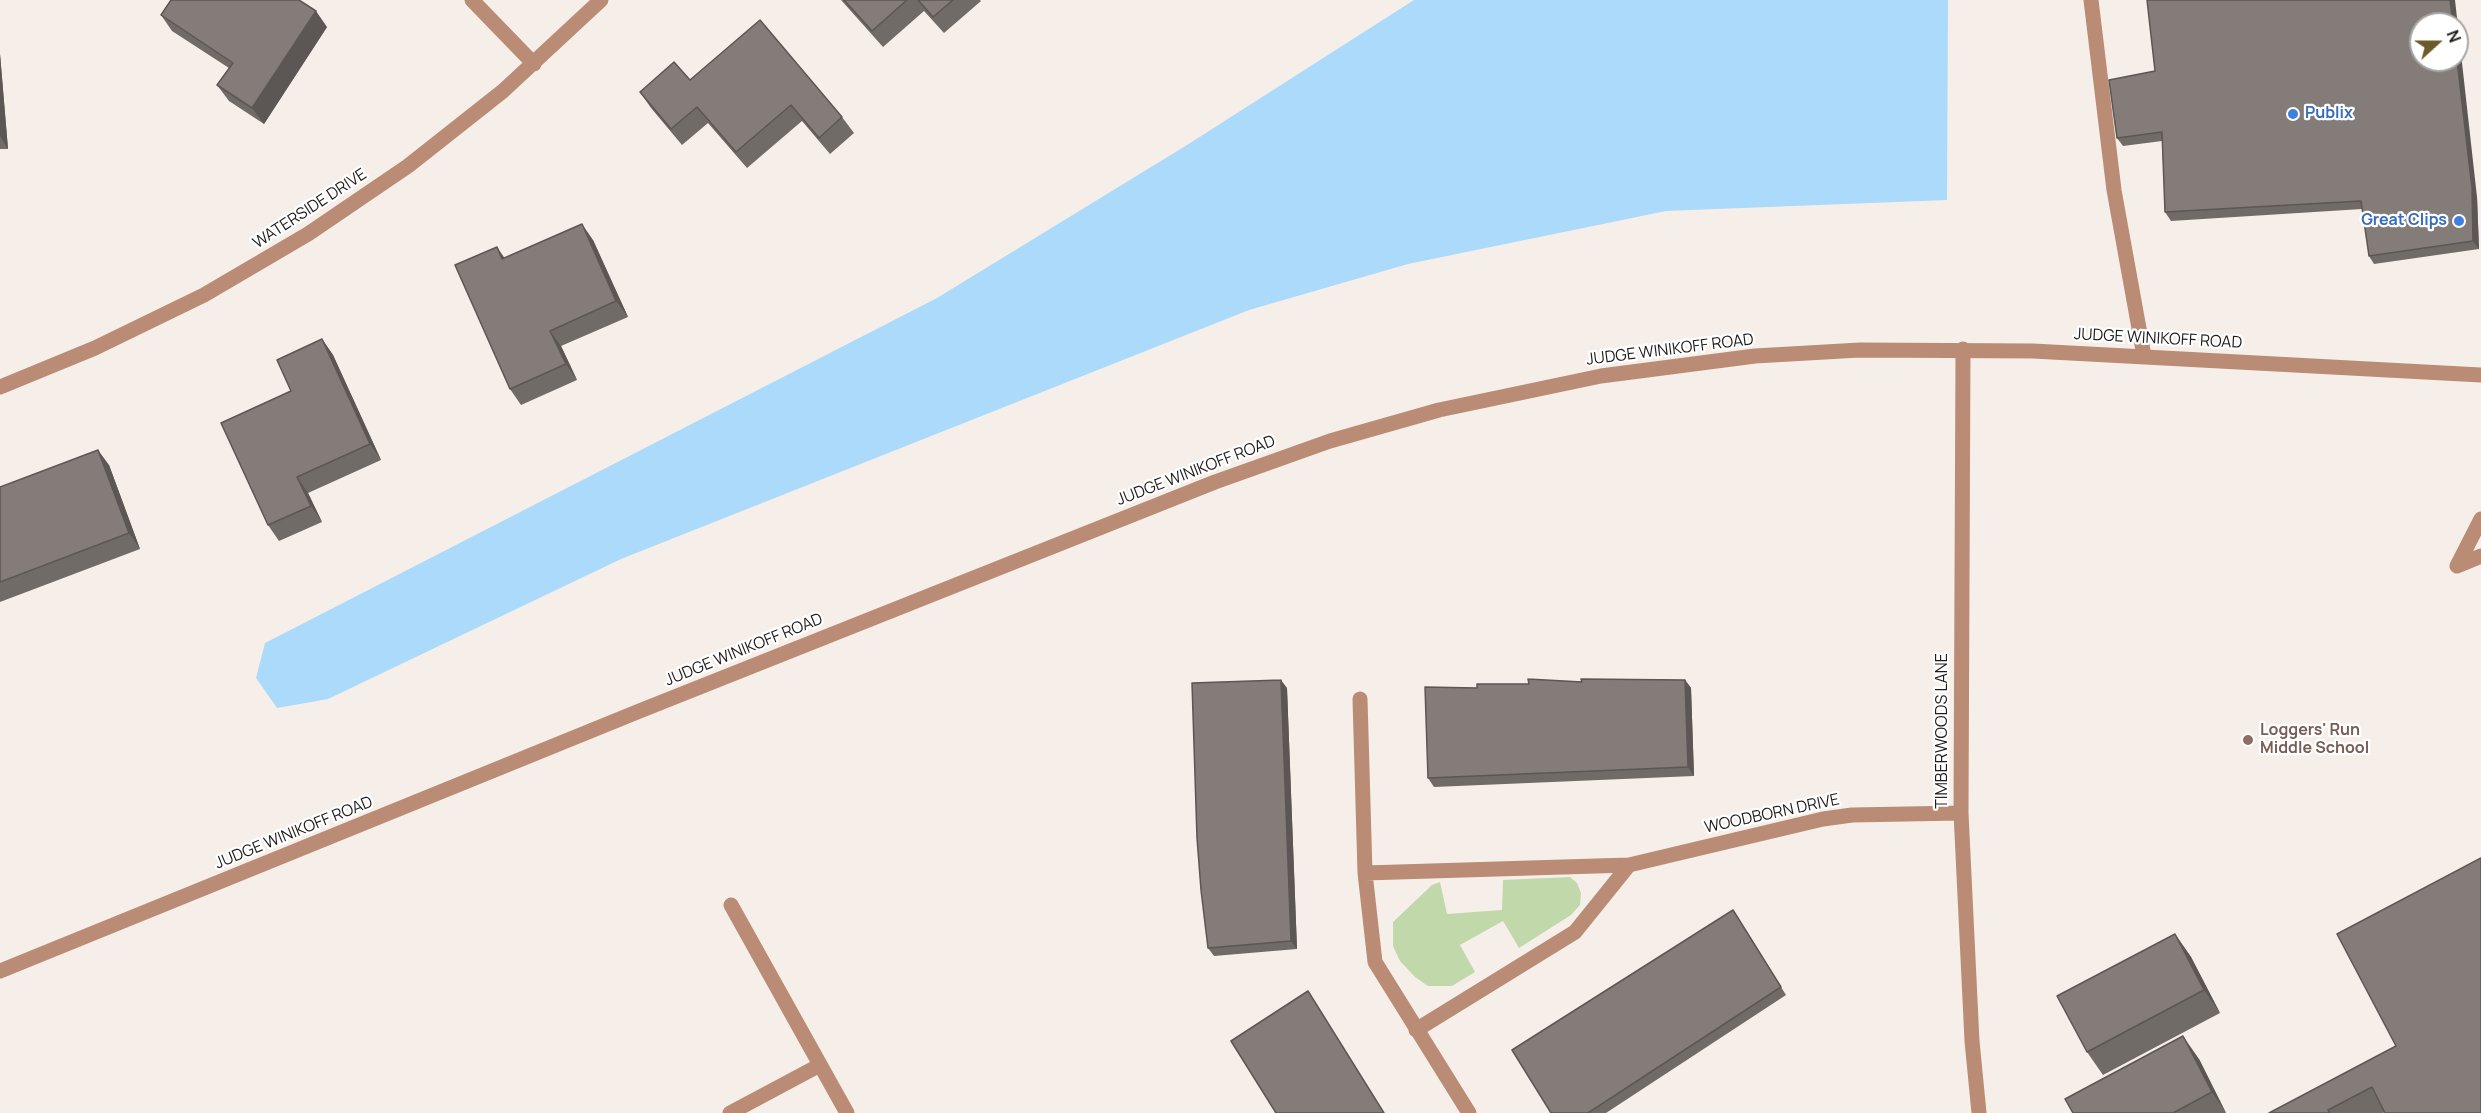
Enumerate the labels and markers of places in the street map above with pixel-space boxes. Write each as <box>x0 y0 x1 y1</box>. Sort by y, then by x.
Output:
place label: Publix <box>2305 104 2353 124</box>
marker: Publix <box>2286 107 2300 121</box>
place label: Great Clips <box>2361 211 2447 231</box>
marker: Great Clips <box>2452 214 2466 228</box>
place label: Loggers' Run Middle School <box>2260 721 2369 759</box>
marker: Loggers' Run Middle School <box>2241 733 2255 747</box>

